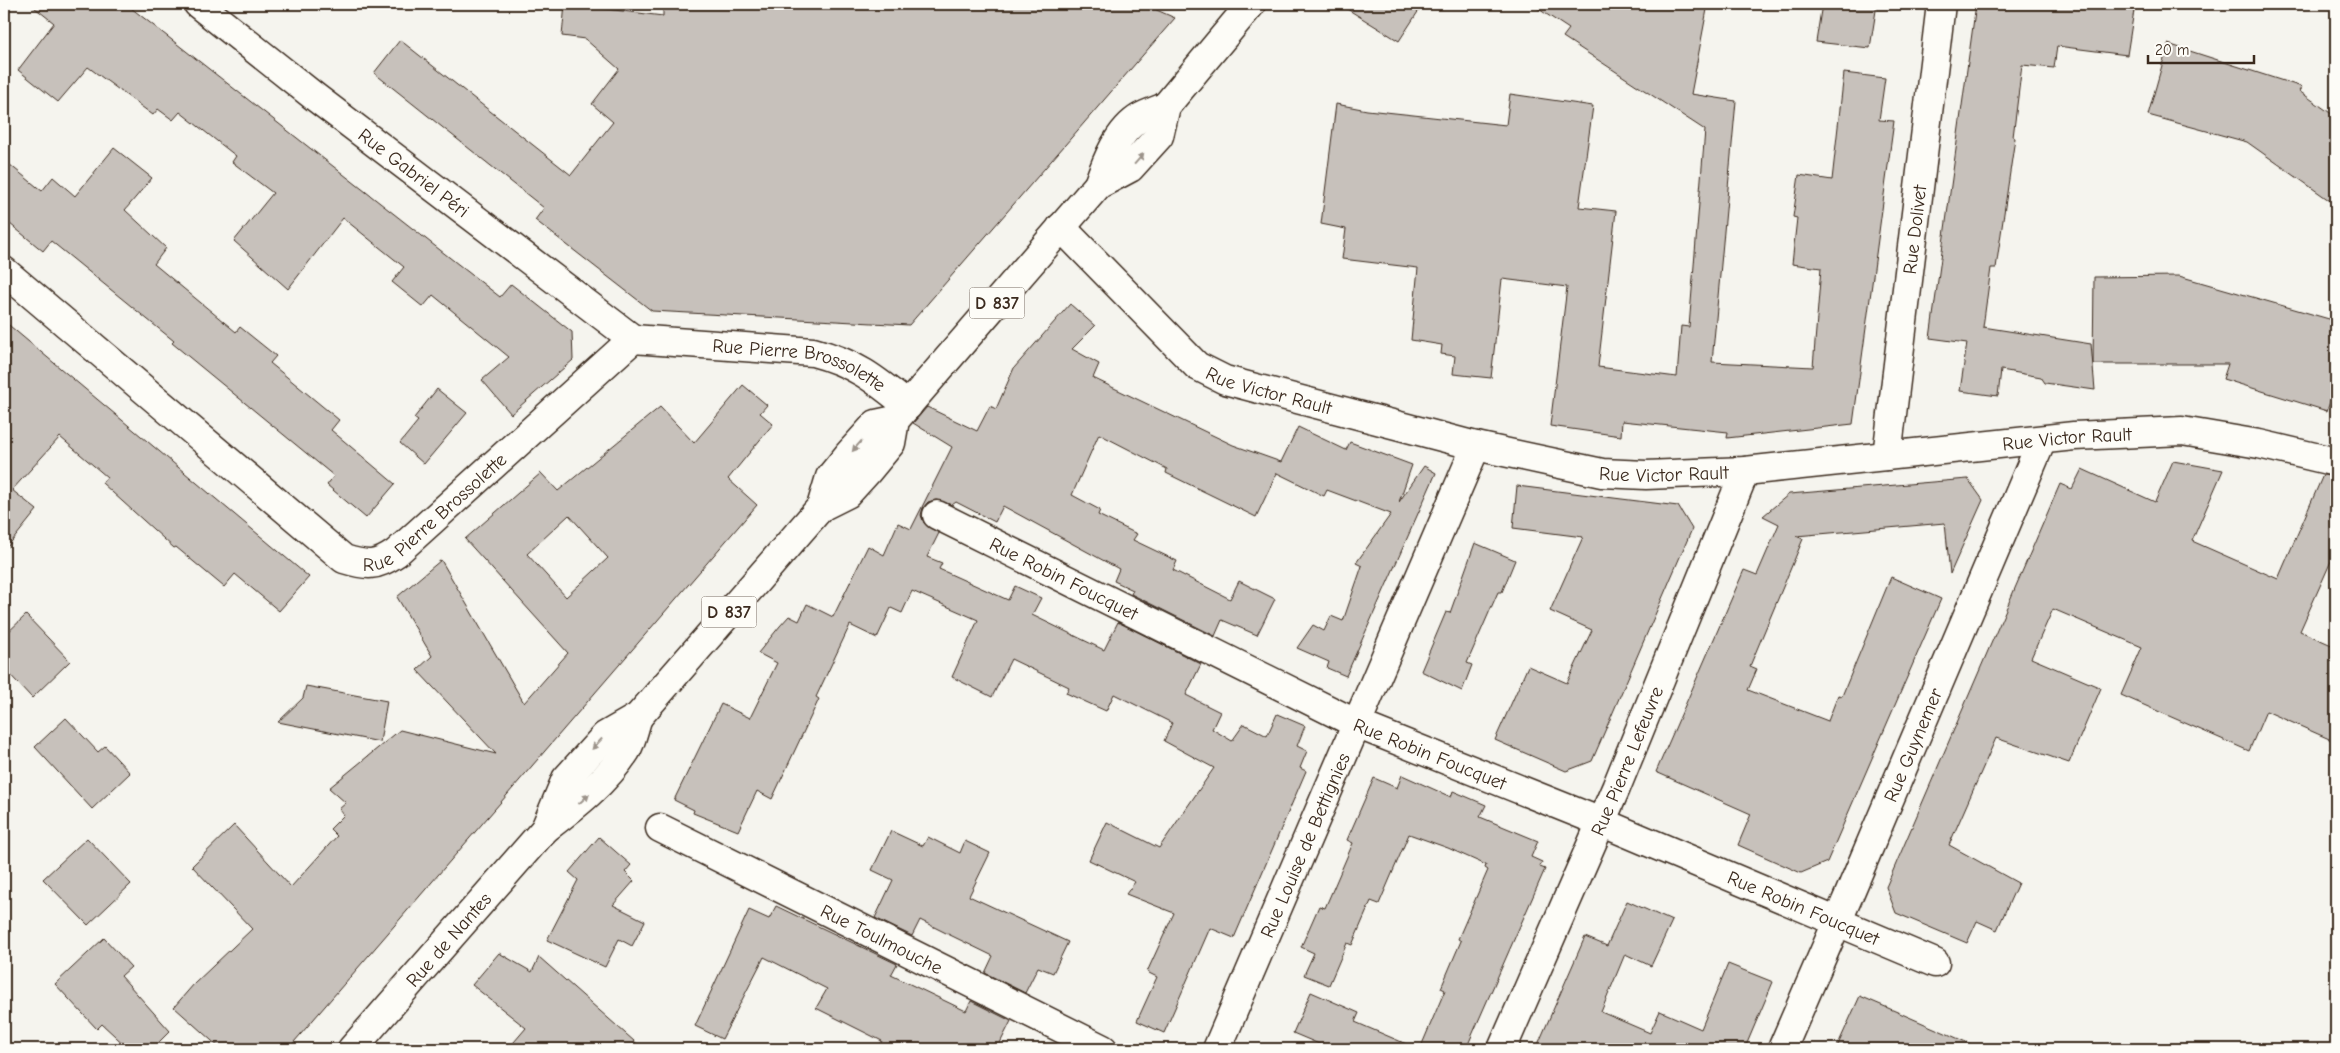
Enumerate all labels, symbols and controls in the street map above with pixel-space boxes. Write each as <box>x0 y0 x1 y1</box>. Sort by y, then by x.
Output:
scale bar <box>2148 32 2254 64</box>
text: 20 m <box>2155 41 2189 59</box>
street label: Rue Gabriel Péri <box>354 124 473 222</box>
one-way arrow <box>1133 152 1144 165</box>
street label: Rue Dolivet <box>1899 183 1931 276</box>
road number: D 837 <box>970 288 1024 318</box>
street label: Rue Pierre Brossolette <box>712 335 890 396</box>
street label: Rue Victor Rault <box>1202 362 1335 420</box>
street label: Rue Victor Rault <box>2001 423 2133 456</box>
one-way arrow <box>851 439 862 452</box>
street label: Rue Pierre Brossolette <box>363 449 511 576</box>
street label: Rue Victor Rault <box>1598 462 1730 487</box>
street label: Rue Robin Foucquet <box>986 533 1142 626</box>
road number: D 837 <box>702 596 756 628</box>
street label: Rue Pierre Lefeuvre <box>1587 683 1668 839</box>
street label: Rue Guynemer <box>1880 685 1948 806</box>
street label: Rue Robin Foucquet <box>1350 714 1510 795</box>
one-way arrow <box>591 737 603 749</box>
street label: Rue Louise de Bettignies <box>1256 750 1355 941</box>
one-way arrow <box>577 794 590 805</box>
street label: Rue Robin Foucquet <box>1724 867 1883 950</box>
street label: Rue de Nantes <box>402 888 496 992</box>
street label: Rue Toulmouche <box>817 900 946 979</box>

